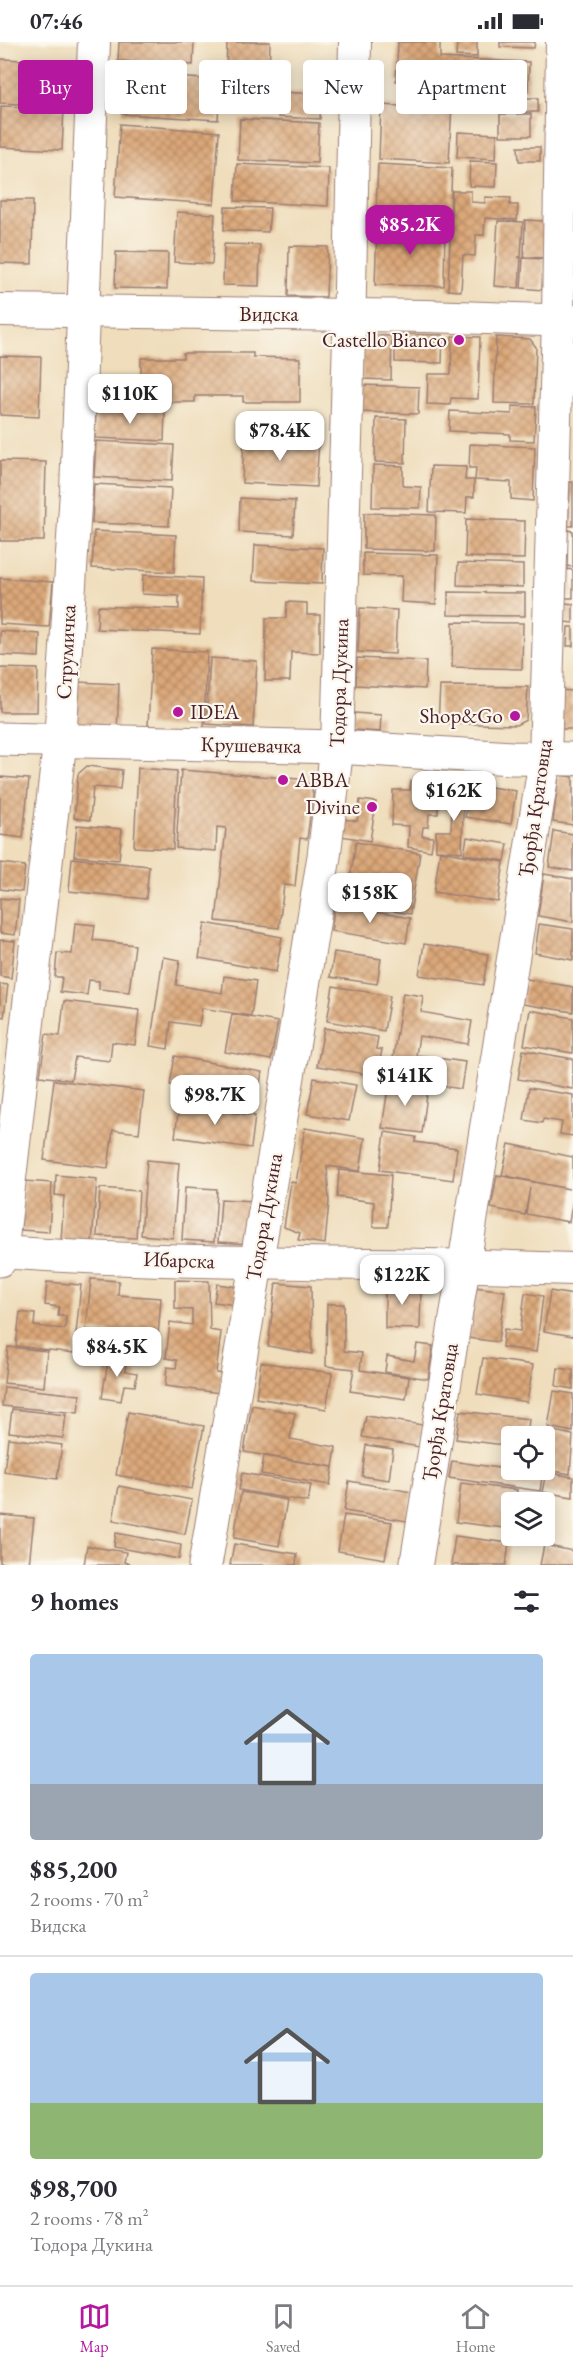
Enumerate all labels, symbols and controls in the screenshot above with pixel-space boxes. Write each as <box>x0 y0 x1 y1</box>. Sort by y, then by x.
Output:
text: 07:46 <box>30 7 83 36</box>
chip: Buy <box>18 60 93 114</box>
chip: Rent <box>105 60 187 114</box>
chip: Filters <box>199 60 291 114</box>
chip: New <box>303 60 384 114</box>
chip: Apartment <box>396 60 527 114</box>
pin: $85.2K <box>361 205 459 256</box>
text: $85.2K <box>379 211 441 237</box>
street label: Видска <box>239 300 299 327</box>
place label: Castello Bianco <box>322 326 447 353</box>
marker: Castello Bianco <box>452 333 466 347</box>
pin: $110K <box>88 374 172 425</box>
text: $110K <box>102 380 158 406</box>
pin: $78.4K <box>231 411 329 462</box>
text: $78.4K <box>249 417 311 443</box>
street label: Струмичка <box>50 603 81 700</box>
street label: Тодора Дукина <box>323 617 354 748</box>
place label: IDEA <box>190 698 240 725</box>
place label: Shop&Go <box>420 702 503 729</box>
marker: IDEA <box>171 705 185 719</box>
marker: Shop&Go <box>508 709 522 723</box>
street label: Крушевачка <box>200 730 302 759</box>
street label: Ђорђа Кратовца <box>511 736 558 879</box>
place label: ABBA <box>294 766 349 793</box>
pin: $162K <box>412 771 496 822</box>
marker: ABBA <box>276 773 290 787</box>
text: $162K <box>426 777 482 803</box>
place label: Divine <box>305 793 360 820</box>
marker: Divine <box>365 800 379 814</box>
pin: $158K <box>328 873 412 924</box>
text: $158K <box>342 879 398 905</box>
pin: $141K <box>363 1056 447 1107</box>
text: $141K <box>377 1062 433 1088</box>
pin: $98.7K <box>166 1075 264 1126</box>
text: $98.7K <box>184 1081 246 1107</box>
street label: Тодора Дукина <box>239 1150 288 1283</box>
street label: Ибарска <box>143 1245 216 1274</box>
pin: $122K <box>360 1255 444 1306</box>
text: $122K <box>374 1261 430 1287</box>
pin: $84.5K <box>68 1327 166 1378</box>
text: $84.5K <box>86 1333 148 1359</box>
street label: Ђорђа Кратовца <box>415 1340 464 1483</box>
map controls <box>501 1426 555 1546</box>
button: locate <box>501 1426 555 1480</box>
button: layers <box>501 1492 555 1546</box>
text: 9 homes <box>30 1584 119 1618</box>
icon: filters <box>510 1585 543 1618</box>
icon: home <box>233 1693 341 1801</box>
text: $85,200 <box>30 1852 117 1886</box>
text: 2 rooms · 70 m² <box>30 1886 149 1912</box>
text: Видска <box>30 1912 86 1938</box>
icon: home <box>233 2012 341 2120</box>
text: $98,700 <box>30 2171 117 2205</box>
text: 2 rooms · 78 m² <box>30 2205 149 2231</box>
text: Тодора Дукина <box>30 2231 153 2257</box>
tab: Map <box>78 2300 111 2357</box>
tab: Saved <box>266 2300 300 2357</box>
tab: Home <box>456 2300 495 2357</box>

